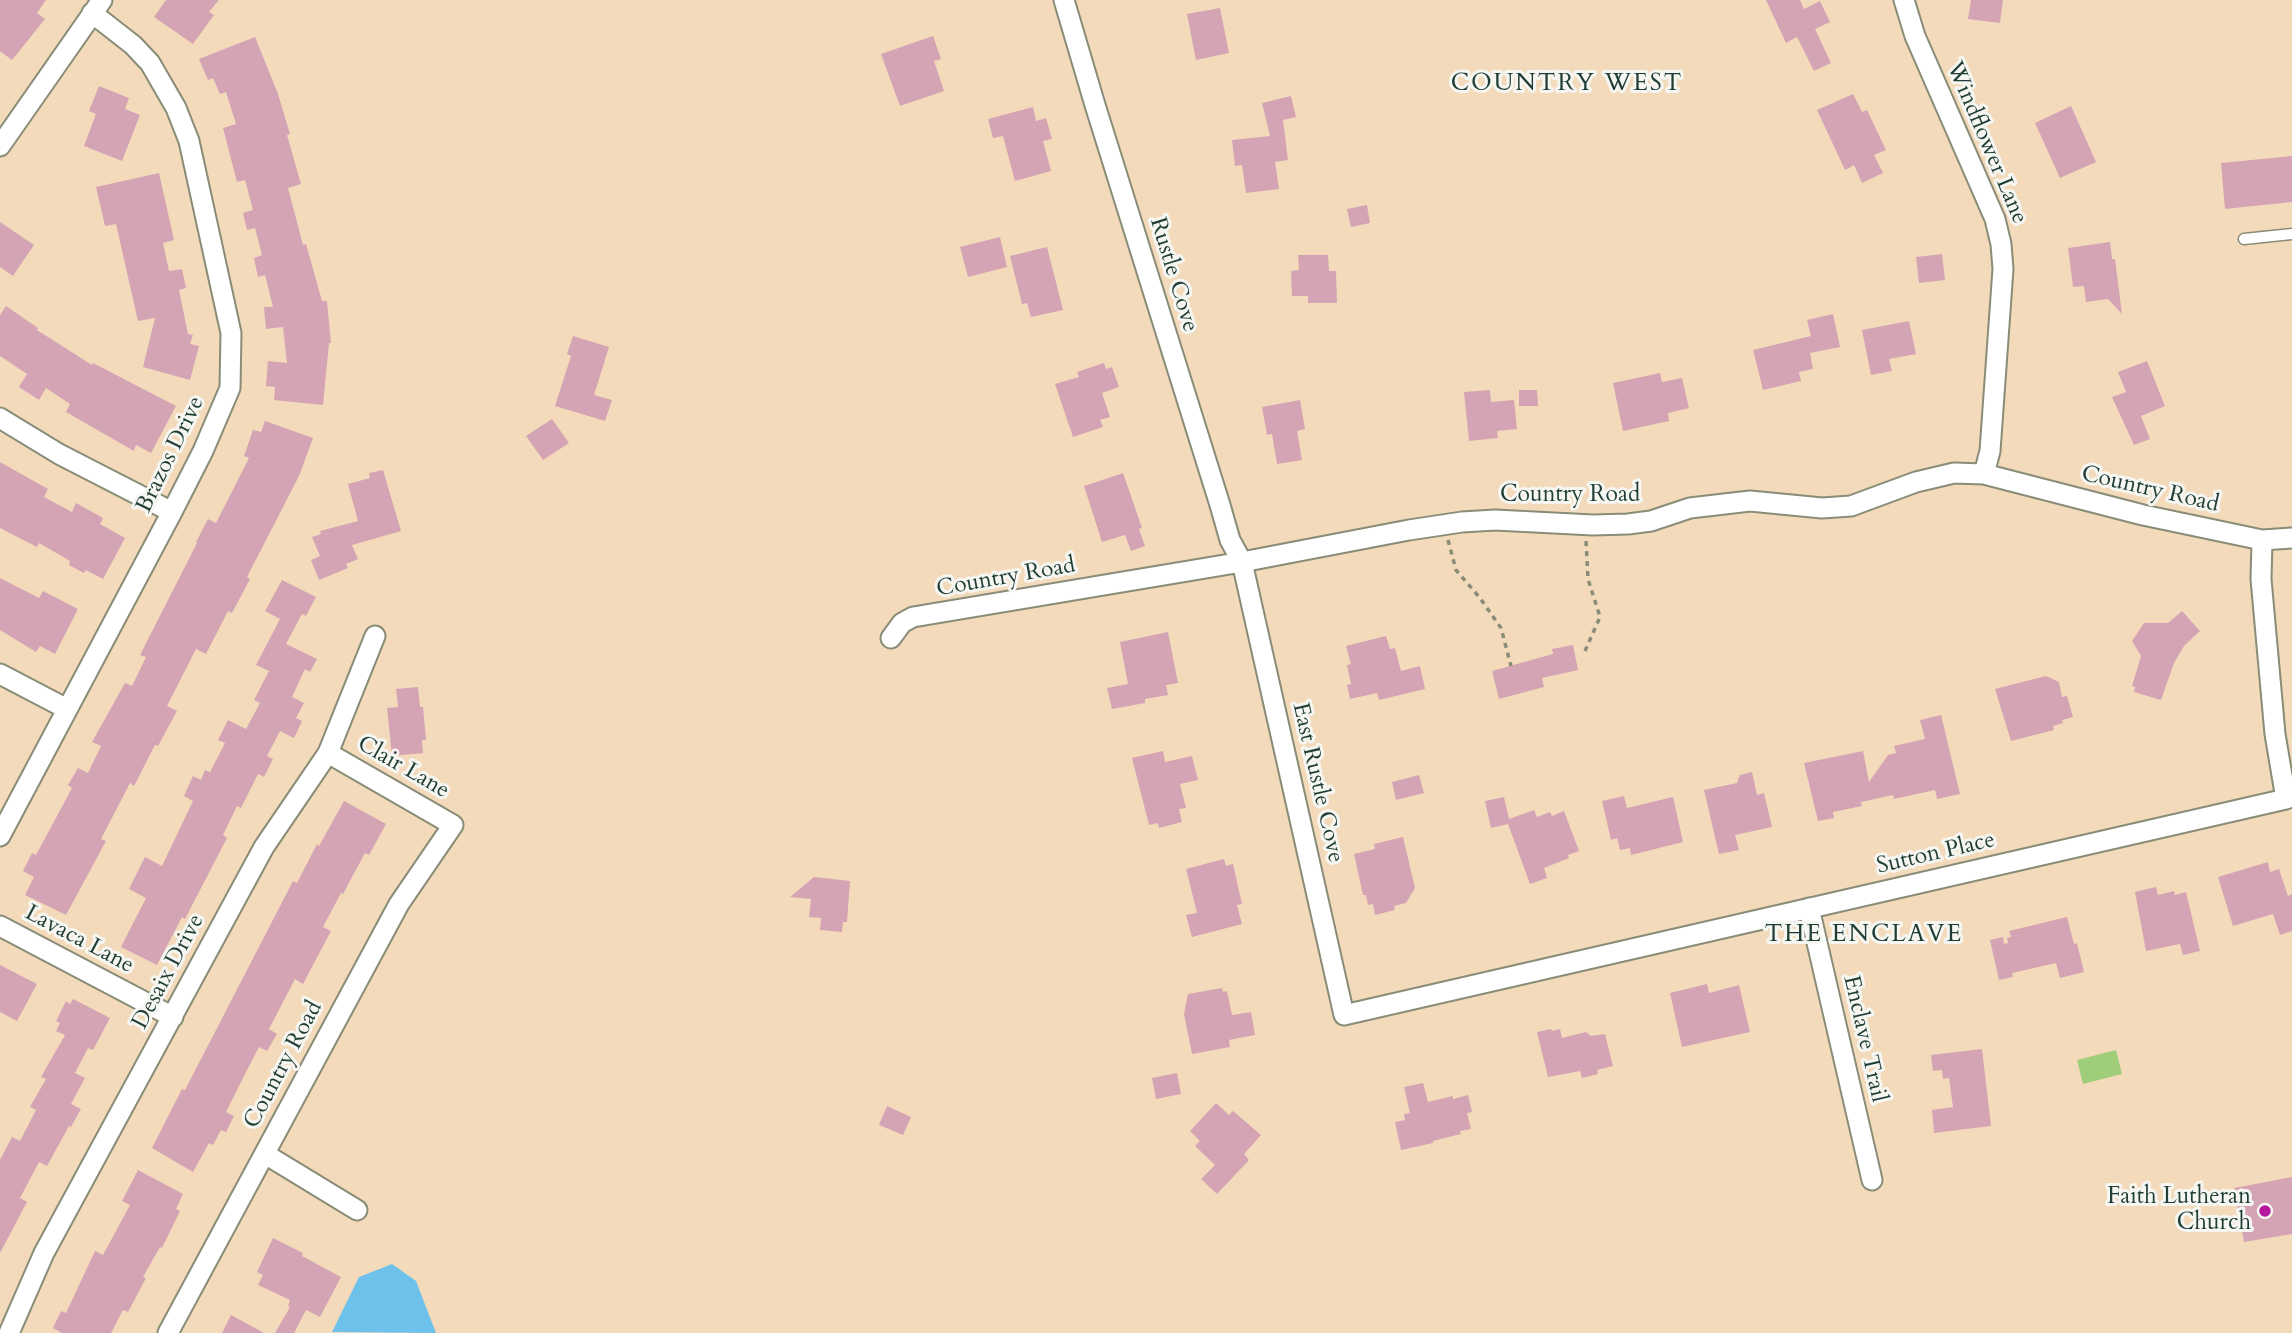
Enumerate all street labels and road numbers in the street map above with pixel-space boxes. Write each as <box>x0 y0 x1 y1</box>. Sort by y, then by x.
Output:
street label: Windflower Lane <box>1939 58 2033 228</box>
street label: Rustle Cove <box>1143 215 1203 335</box>
street label: Brazos Drive <box>131 392 211 518</box>
street label: Country Road <box>2079 461 2221 519</box>
street label: Country Road <box>1500 482 1640 510</box>
street label: Country Road <box>935 552 1077 604</box>
street label: East Rustle Cove <box>1285 700 1349 866</box>
street label: Clair Lane <box>352 731 454 805</box>
street label: Sutton Place <box>1874 827 1998 881</box>
street label: Lavaca Lane <box>20 900 138 980</box>
street label: Desaix Drive <box>127 910 211 1034</box>
street label: Enclave Trail <box>1836 973 1892 1105</box>
street label: Country Road <box>239 997 329 1133</box>

